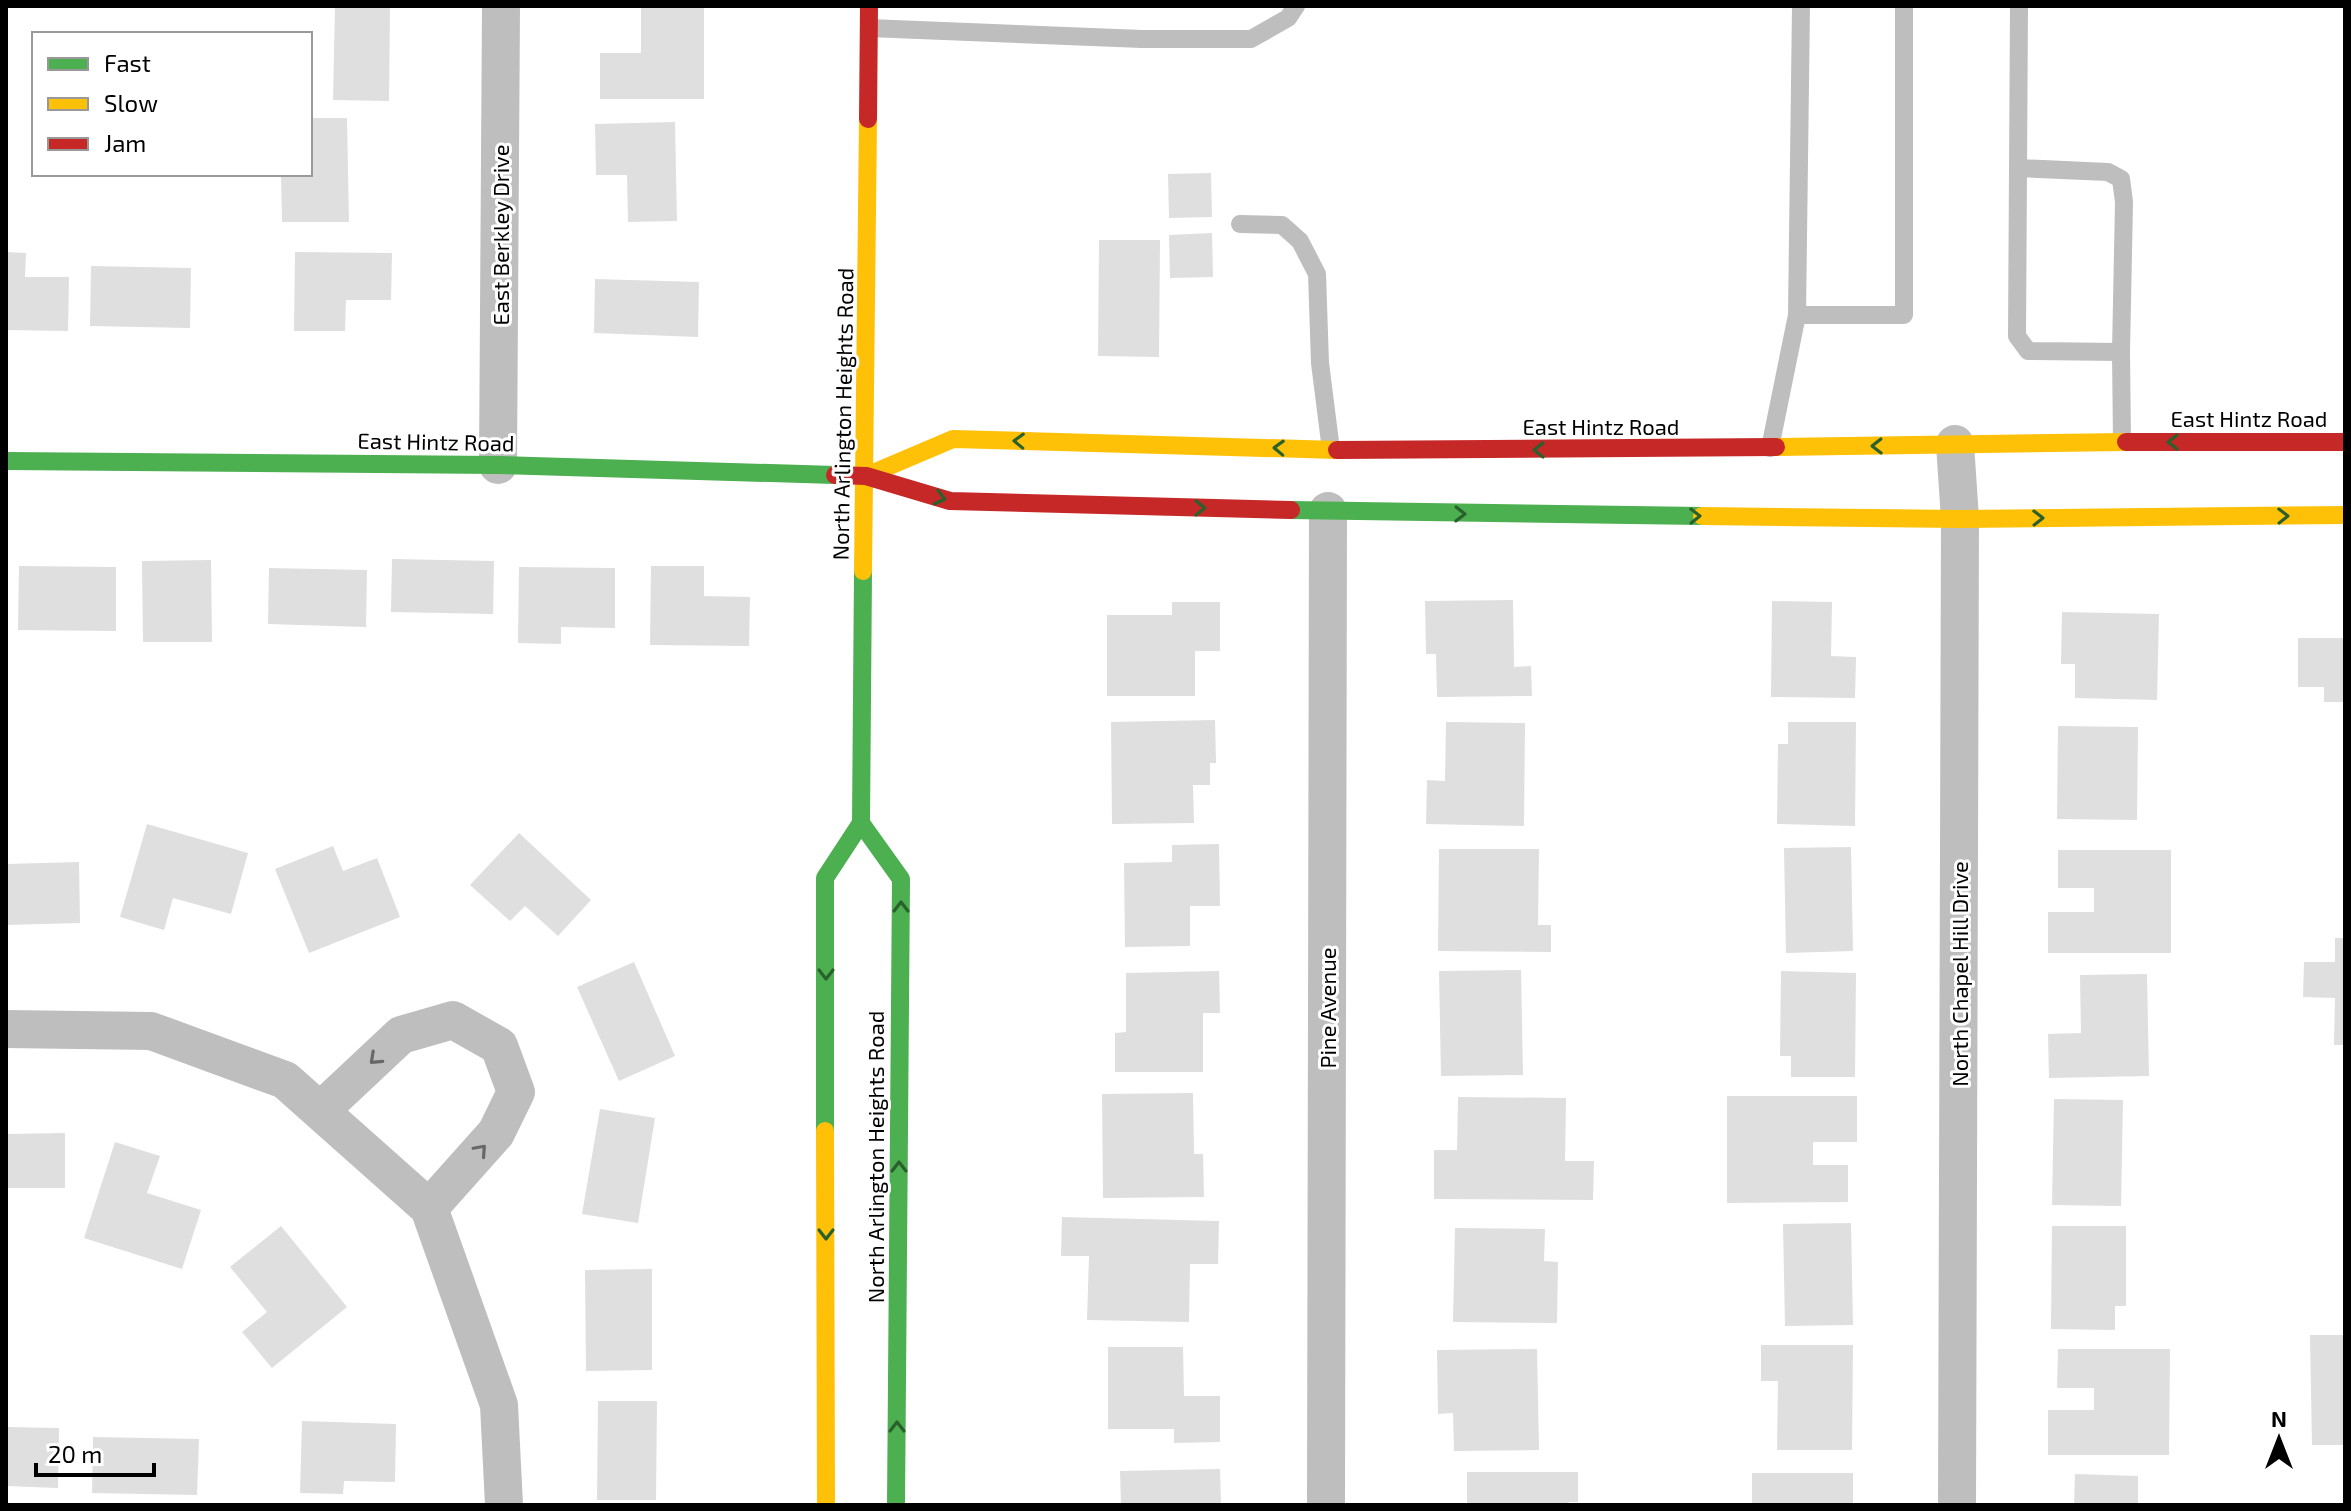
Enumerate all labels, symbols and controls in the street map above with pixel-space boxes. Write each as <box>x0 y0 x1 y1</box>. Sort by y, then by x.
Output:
legend <box>32 32 312 176</box>
text: Fast <box>104 48 151 77</box>
text: Slow <box>104 88 158 117</box>
text: Jam <box>104 128 146 157</box>
street label: East Berkley Drive <box>487 145 513 325</box>
street label: North Arlington Heights Road <box>826 267 858 561</box>
street label: East Hintz Road <box>2171 405 2327 431</box>
street label: East Hintz Road <box>1523 413 1679 439</box>
street label: East Hintz Road <box>357 427 515 455</box>
one-way arrow <box>1012 433 1025 450</box>
one-way arrow <box>2166 433 2179 451</box>
one-way arrow <box>1870 437 1883 454</box>
one-way arrow <box>1272 440 1285 457</box>
one-way arrow <box>1532 441 1545 459</box>
one-way arrow <box>933 488 947 505</box>
one-way arrow <box>1194 499 1207 516</box>
one-way arrow <box>1454 505 1467 523</box>
one-way arrow <box>2277 507 2290 524</box>
one-way arrow <box>1689 508 1702 525</box>
one-way arrow <box>2032 510 2045 527</box>
street label: North Chapel Hill Drive <box>1946 861 1972 1087</box>
one-way arrow <box>892 900 910 913</box>
street label: Pine Avenue <box>1314 947 1340 1069</box>
one-way arrow <box>817 968 834 981</box>
street label: North Arlington Heights Road <box>862 1011 888 1303</box>
one-way arrow <box>370 1050 384 1065</box>
one-way arrow <box>471 1144 486 1159</box>
one-way arrow <box>890 1160 908 1173</box>
one-way arrow <box>817 1228 835 1241</box>
north arrow <box>2239 1399 2319 1479</box>
text: N <box>2271 1405 2287 1431</box>
one-way arrow <box>888 1420 906 1433</box>
scale bar <box>36 1427 154 1477</box>
text: 20 m <box>48 1439 102 1468</box>

